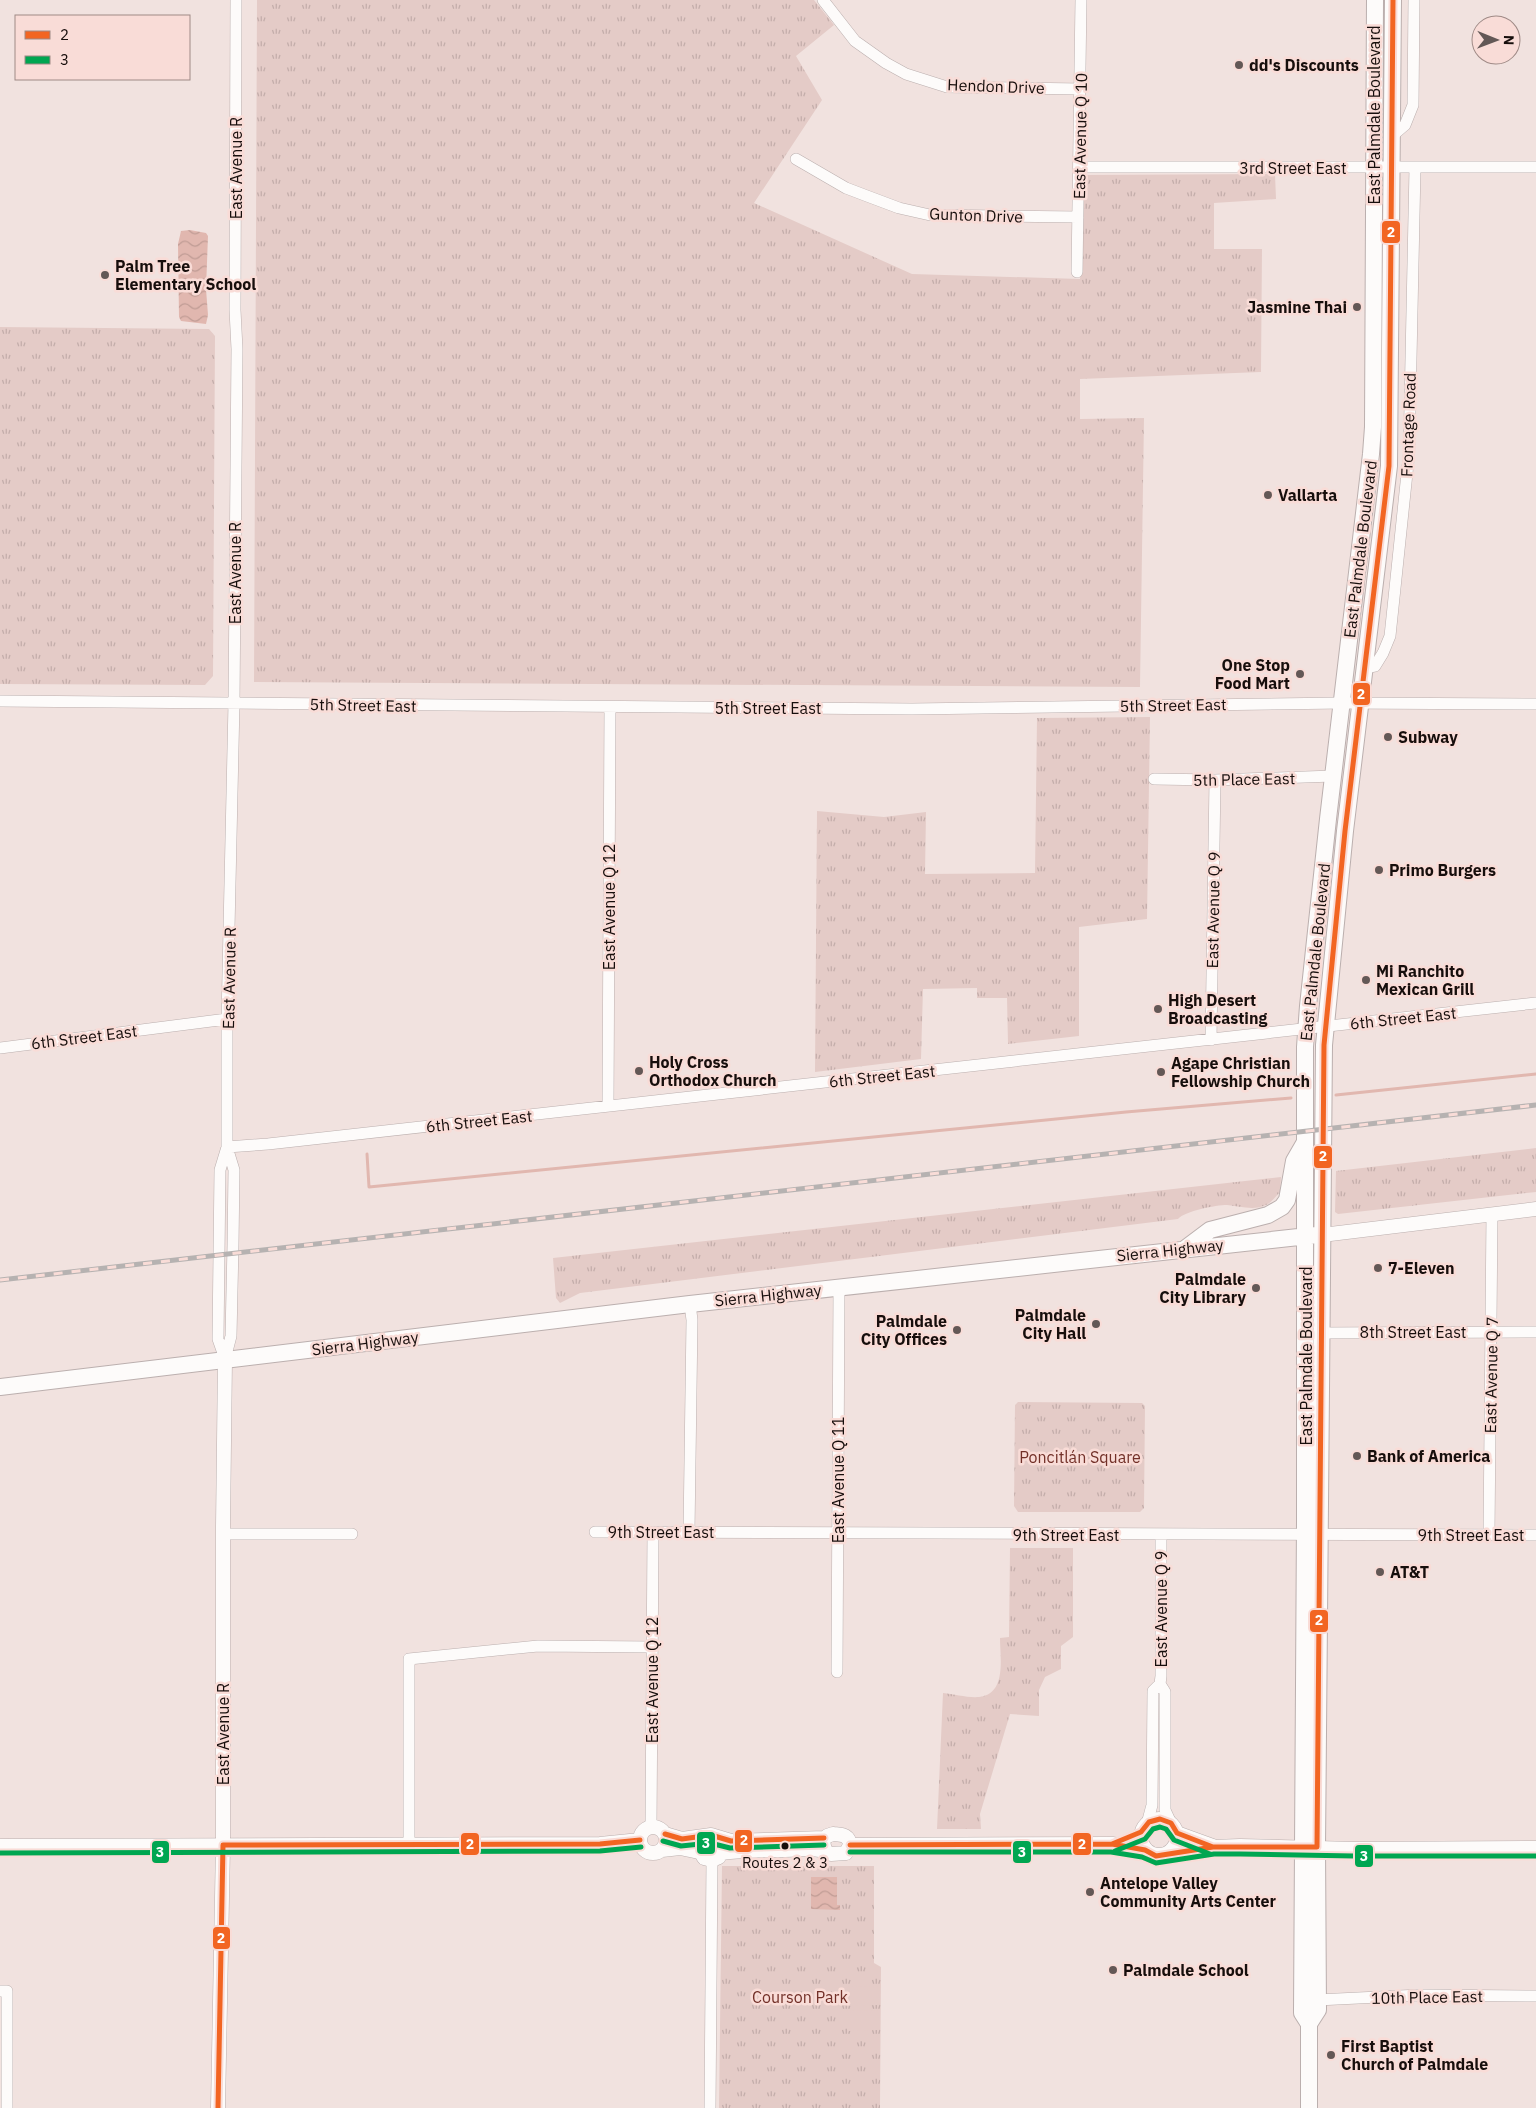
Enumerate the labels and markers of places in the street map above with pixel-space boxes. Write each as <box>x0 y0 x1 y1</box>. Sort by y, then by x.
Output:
place label: dd's Discounts <box>1249 55 1359 75</box>
marker: dd's Discounts <box>1233 59 1245 71</box>
place label: Palm Tree Elementary School <box>115 256 256 294</box>
marker: Palm Tree Elementary School <box>99 269 111 281</box>
place label: Jasmine Thai <box>1247 297 1347 317</box>
marker: Jasmine Thai <box>1351 301 1363 313</box>
place label: Vallarta <box>1278 485 1337 505</box>
marker: Vallarta <box>1262 489 1274 501</box>
place label: One Stop Food Mart <box>1215 655 1290 693</box>
marker: One Stop Food Mart <box>1294 668 1306 680</box>
place label: Subway <box>1398 727 1458 747</box>
marker: Subway <box>1382 731 1394 743</box>
place label: Primo Burgers <box>1389 860 1496 880</box>
marker: Primo Burgers <box>1373 864 1385 876</box>
place label: Mi Ranchito Mexican Grill <box>1376 961 1474 999</box>
marker: Mi Ranchito Mexican Grill <box>1360 974 1372 986</box>
place label: High Desert Broadcasting <box>1168 990 1267 1028</box>
marker: High Desert Broadcasting <box>1152 1003 1164 1015</box>
place label: Holy Cross Orthodox Church <box>649 1052 777 1090</box>
place label: Agape Christian Fellowship Church <box>1171 1053 1310 1091</box>
marker: Holy Cross Orthodox Church <box>633 1065 645 1077</box>
marker: Agape Christian Fellowship Church <box>1155 1066 1167 1078</box>
place label: 7-Eleven <box>1388 1258 1454 1278</box>
marker: 7-Eleven <box>1372 1262 1384 1274</box>
place label: Palmdale City Library <box>1159 1269 1246 1307</box>
marker: Palmdale City Library <box>1250 1282 1262 1294</box>
place label: Palmdale City Hall <box>1015 1305 1086 1343</box>
place label: Palmdale City Offices <box>861 1311 947 1349</box>
marker: Palmdale City Hall <box>1090 1318 1102 1330</box>
marker: Palmdale City Offices <box>951 1324 963 1336</box>
place label: Bank of America <box>1367 1446 1490 1466</box>
marker: Bank of America <box>1351 1450 1363 1462</box>
place label: AT&T <box>1390 1562 1429 1582</box>
marker: AT&T <box>1374 1566 1386 1578</box>
marker: Routes 2 & 3 <box>780 1841 790 1851</box>
place label: Routes 2 & 3 <box>742 1853 828 1872</box>
place label: Antelope Valley Community Arts Center <box>1100 1873 1277 1911</box>
marker: Antelope Valley Community Arts Center <box>1084 1886 1096 1898</box>
place label: Palmdale School <box>1123 1960 1249 1980</box>
marker: Palmdale School <box>1107 1964 1119 1976</box>
place label: First Baptist Church of Palmdale <box>1341 2036 1488 2074</box>
marker: First Baptist Church of Palmdale <box>1325 2049 1337 2061</box>

